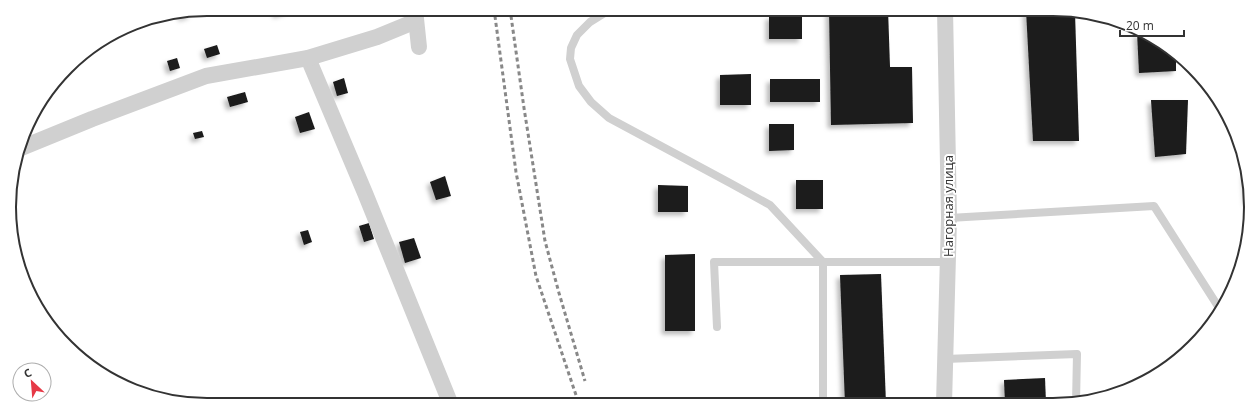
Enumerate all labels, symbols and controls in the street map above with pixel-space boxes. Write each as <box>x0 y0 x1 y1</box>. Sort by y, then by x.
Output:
scale bar <box>1120 12 1184 38</box>
text: 20 m <box>1126 17 1154 34</box>
street label: Нагорная улица <box>939 155 957 257</box>
north arrow <box>12 362 52 402</box>
text: С <box>21 364 34 381</box>

